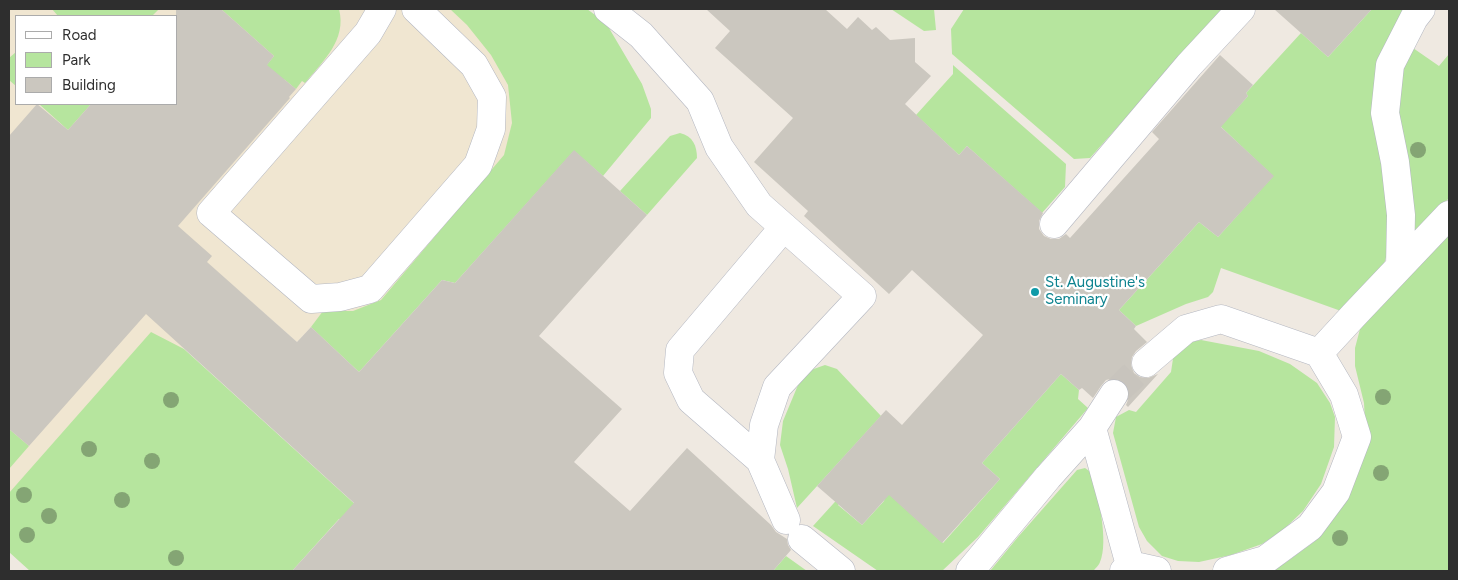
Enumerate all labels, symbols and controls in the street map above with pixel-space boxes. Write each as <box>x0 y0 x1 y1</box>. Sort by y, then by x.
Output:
legend <box>15 15 178 105</box>
text: Road <box>62 26 97 44</box>
text: Park <box>62 51 91 69</box>
text: Building <box>62 76 116 94</box>
place label: St. Augustine's Seminary <box>1045 274 1145 309</box>
marker: St. Augustine's Seminary <box>1029 286 1041 298</box>

